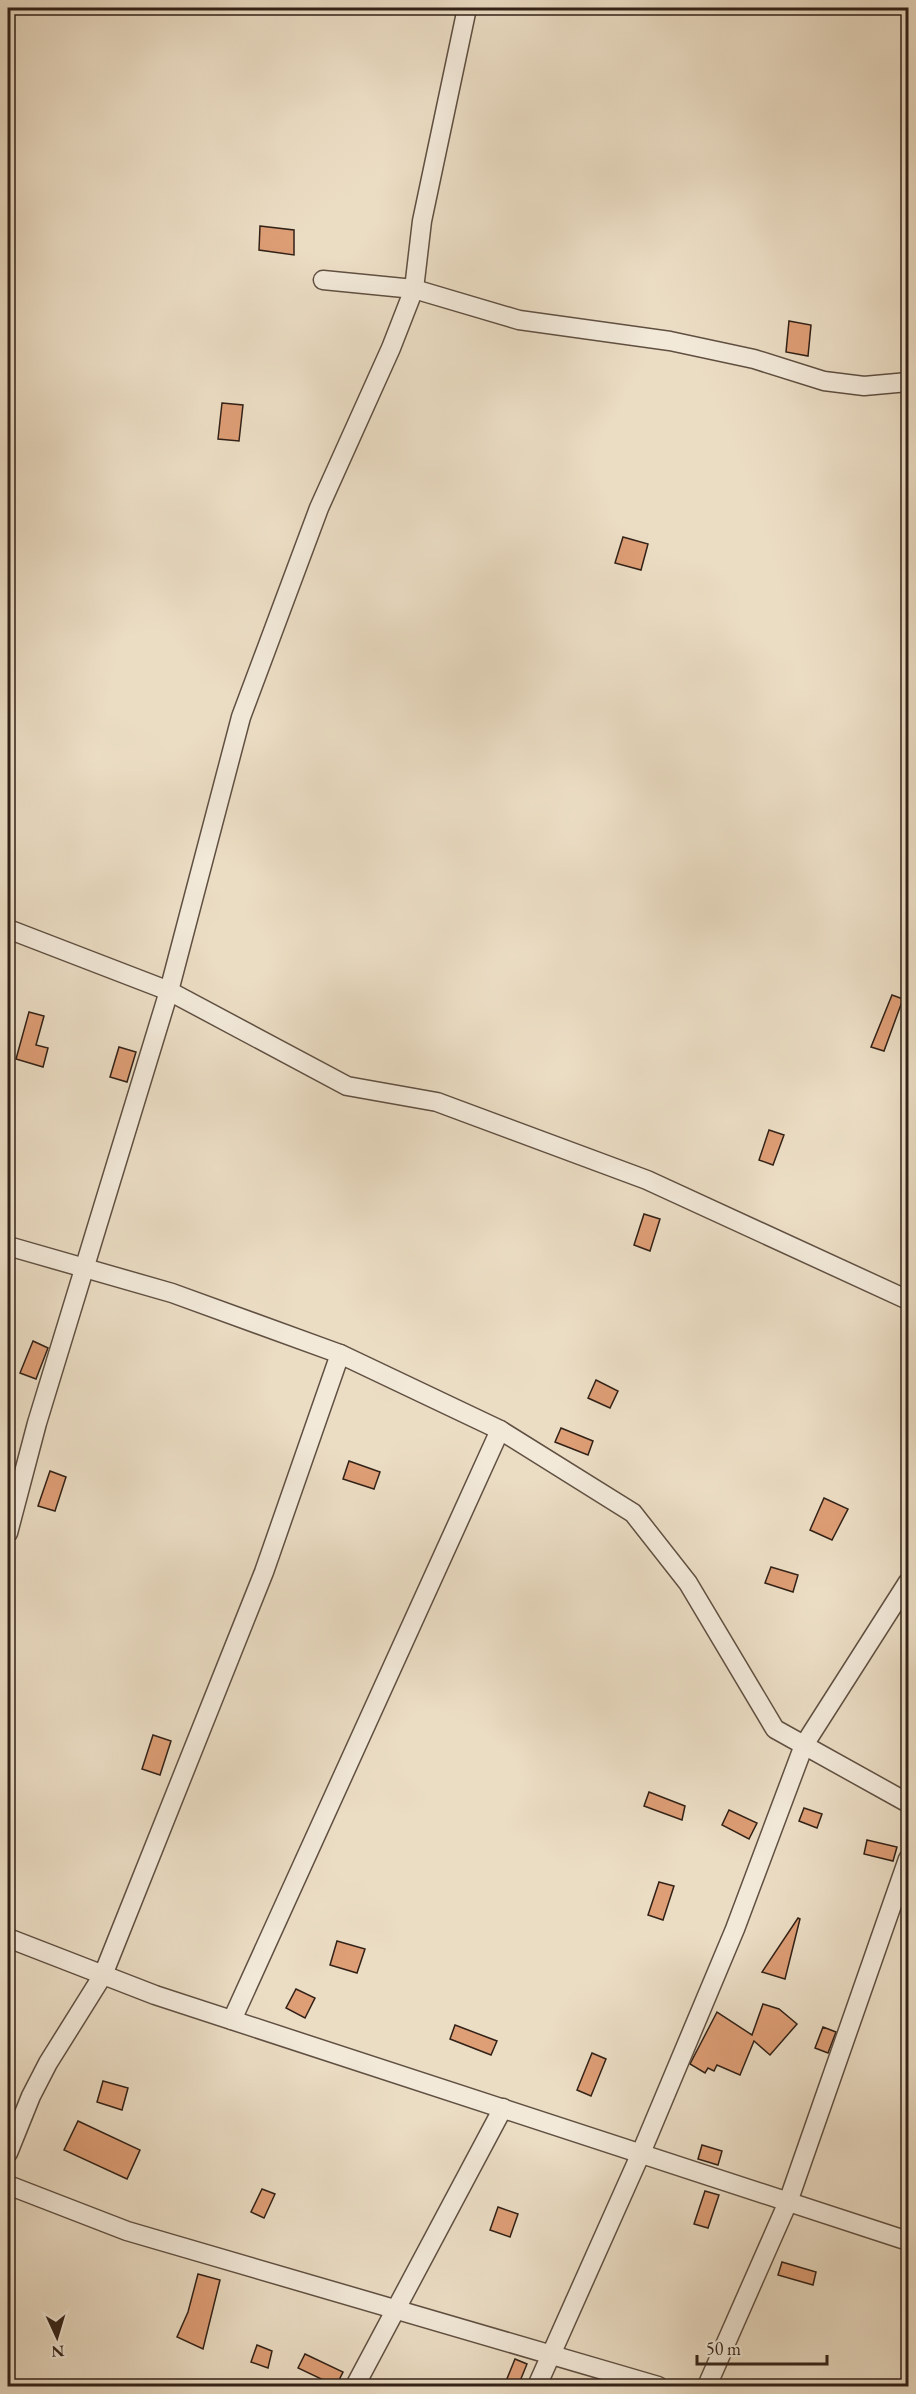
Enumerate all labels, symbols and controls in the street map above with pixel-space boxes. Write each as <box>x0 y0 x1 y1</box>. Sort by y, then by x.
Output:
north arrow <box>27 2307 87 2367</box>
scale bar <box>697 2328 828 2366</box>
text: 50 m <box>706 2337 741 2360</box>
text: N <box>51 2341 65 2362</box>

